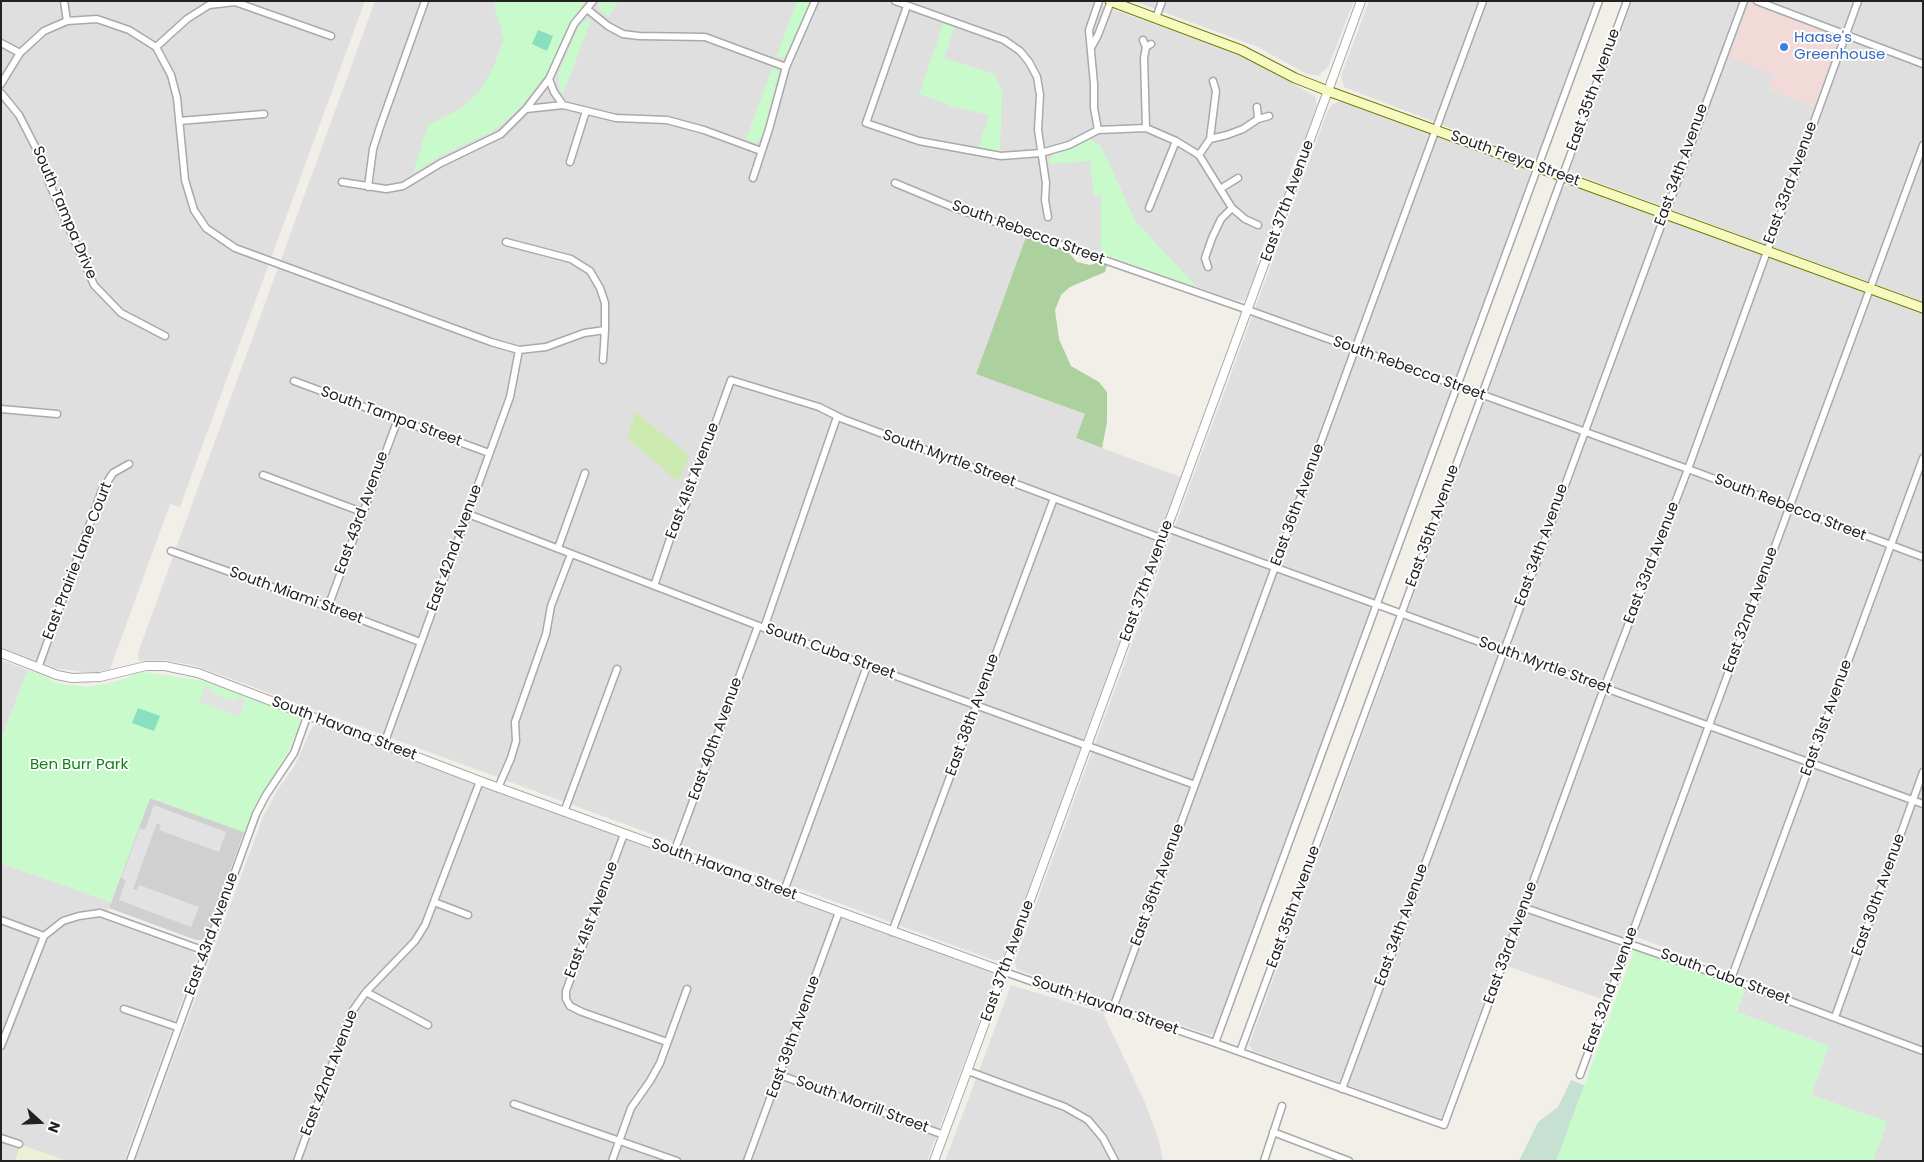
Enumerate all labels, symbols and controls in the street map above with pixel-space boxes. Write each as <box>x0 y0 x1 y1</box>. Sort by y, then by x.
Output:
street label: East 35th Avenue <box>1564 26 1624 154</box>
place label: Haase's Greenhouse <box>1794 29 1885 64</box>
marker: Haase's Greenhouse <box>1778 41 1790 53</box>
street label: East 34th Avenue <box>1652 101 1712 229</box>
street label: East 33rd Avenue <box>1761 119 1821 247</box>
street label: South Freya Street <box>1448 127 1582 191</box>
street label: East 37th Avenue <box>1258 138 1318 264</box>
street label: South Tampa Drive <box>28 144 100 282</box>
street label: South Rebecca Street <box>949 197 1107 269</box>
street label: South Rebecca Street <box>1330 333 1488 405</box>
street label: South Tampa Street <box>318 383 464 451</box>
street label: East 41st Avenue <box>663 420 723 542</box>
street label: South Myrtle Street <box>880 427 1018 491</box>
street label: East 36th Avenue <box>1268 441 1328 569</box>
street label: East 43rd Avenue <box>331 449 393 577</box>
street label: East 35th Avenue <box>1403 462 1463 590</box>
street label: South Rebecca Street <box>1712 471 1868 545</box>
street label: East Prairie Lane Court <box>40 480 116 642</box>
street label: East 34th Avenue <box>1512 481 1572 609</box>
street label: East 42nd Avenue <box>424 482 486 614</box>
street label: East 33rd Avenue <box>1621 500 1683 626</box>
street label: East 37th Avenue <box>1117 518 1177 644</box>
street label: East 32nd Avenue <box>1720 545 1782 675</box>
street label: South Miami Street <box>227 563 365 629</box>
street label: South Cuba Street <box>763 620 897 684</box>
street label: South Myrtle Street <box>1476 634 1614 698</box>
street label: East 38th Avenue <box>943 651 1003 779</box>
street label: East 31st Avenue <box>1798 657 1856 779</box>
street label: East 40th Avenue <box>685 675 747 803</box>
street label: South Havana Street <box>269 693 419 765</box>
park label: Ben Burr Park <box>30 756 128 774</box>
street label: East 36th Avenue <box>1128 821 1188 949</box>
street label: East 30th Avenue <box>1849 831 1909 959</box>
street label: South Havana Street <box>649 835 799 905</box>
street label: East 35th Avenue <box>1264 843 1324 971</box>
street label: East 41st Avenue <box>562 859 622 981</box>
street label: East 34th Avenue <box>1372 861 1432 989</box>
street label: East 43rd Avenue <box>181 870 243 998</box>
street label: East 33rd Avenue <box>1481 879 1541 1007</box>
street label: East 37th Avenue <box>978 898 1038 1024</box>
street label: East 32nd Avenue <box>1580 925 1642 1055</box>
street label: South Cuba Street <box>1658 945 1792 1009</box>
street label: South Havana Street <box>1029 972 1181 1040</box>
street label: East 39th Avenue <box>764 973 824 1101</box>
street label: East 42nd Avenue <box>298 1008 362 1138</box>
street label: South Morrill Street <box>793 1073 931 1137</box>
north arrow <box>15 1097 65 1147</box>
text: N <box>43 1119 65 1135</box>

